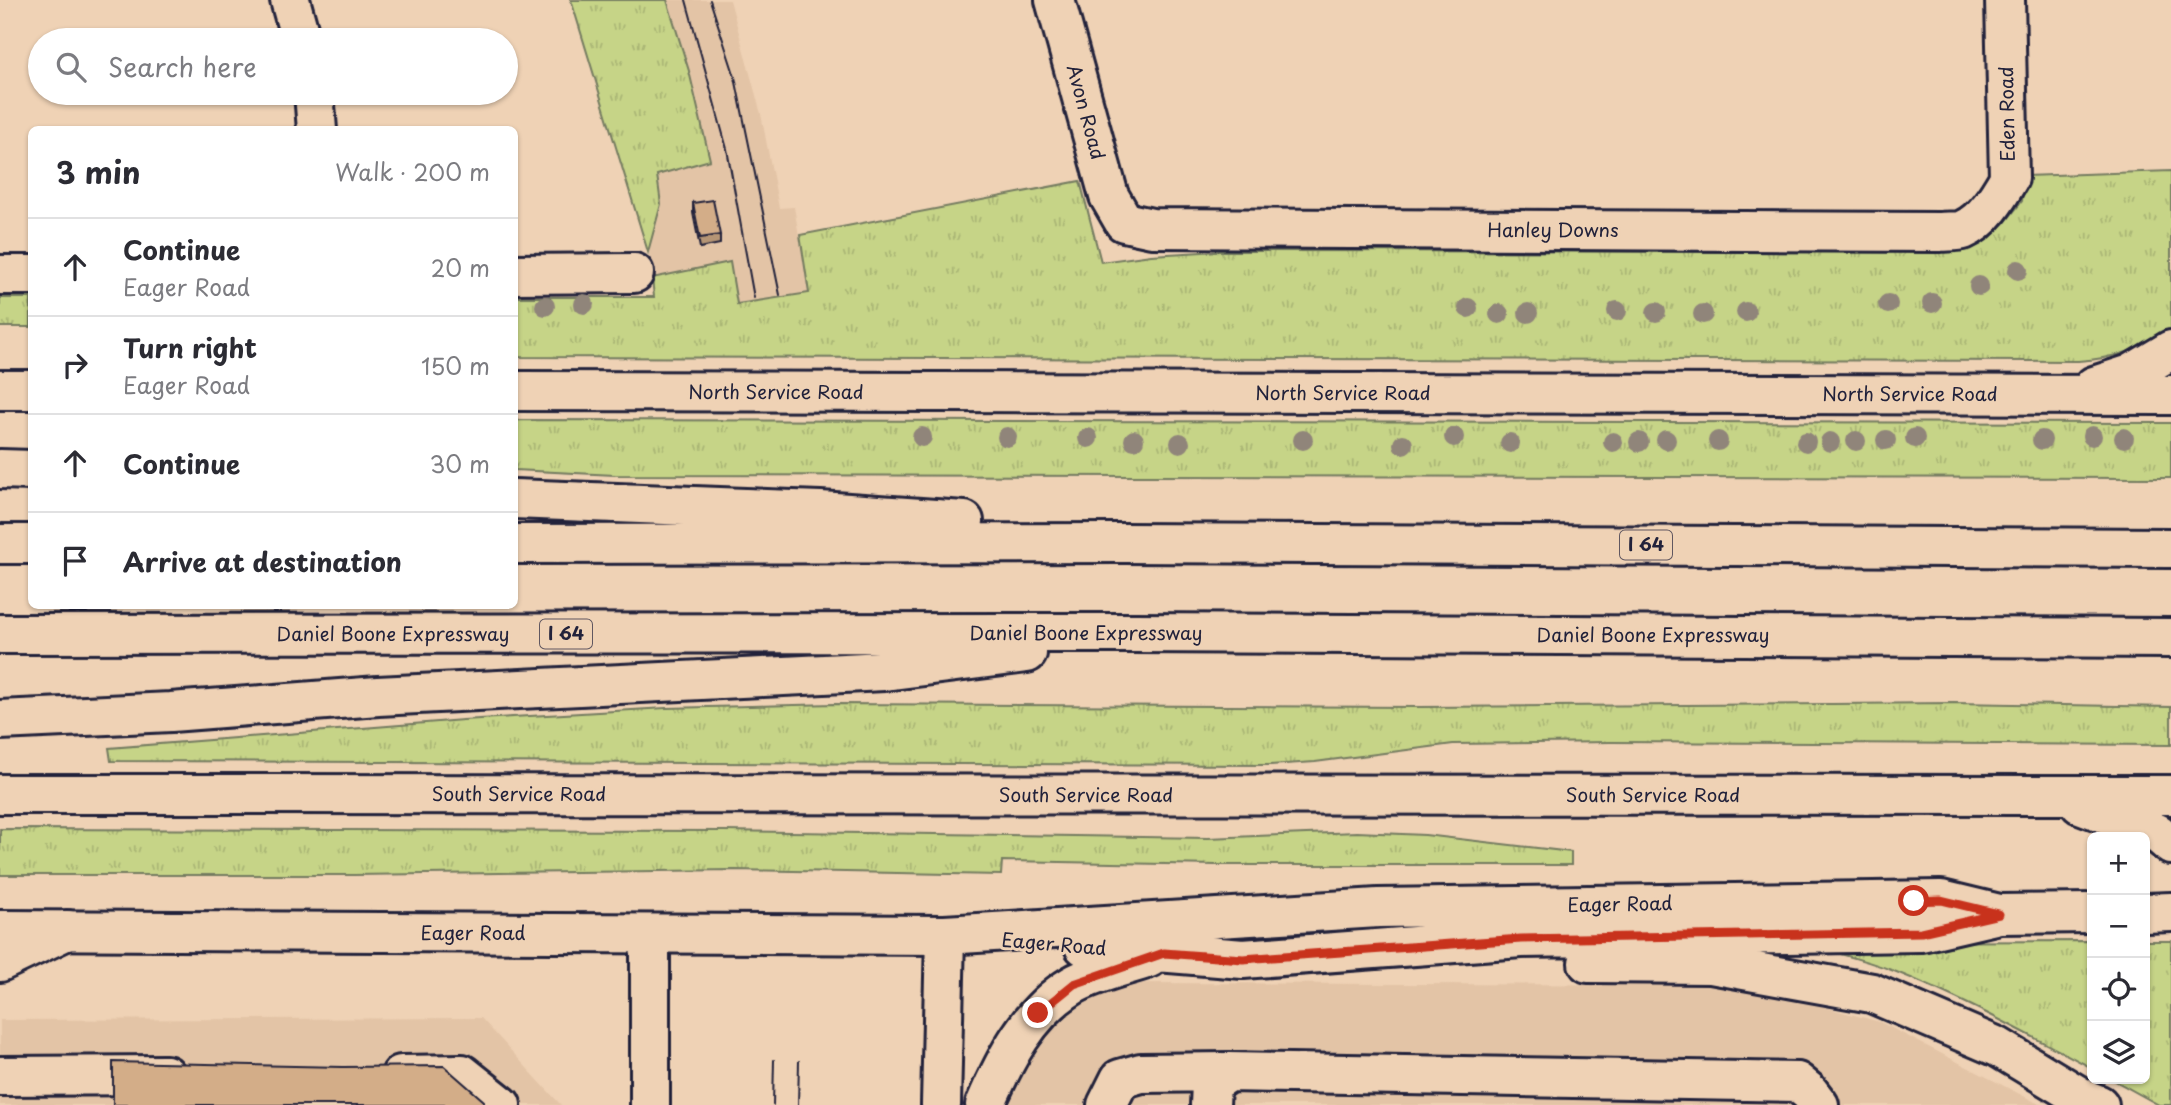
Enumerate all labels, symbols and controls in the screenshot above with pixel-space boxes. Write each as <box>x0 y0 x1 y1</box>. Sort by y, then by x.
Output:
search box <box>28 28 518 105</box>
text: Search here <box>108 47 257 86</box>
icon: search <box>52 48 90 86</box>
street label: Avon Road <box>1061 61 1113 163</box>
street label: Eden Road <box>1991 66 2021 162</box>
text: 3 min <box>56 149 141 194</box>
text: Walk · 200 m <box>335 154 490 189</box>
street label: Hanley Downs <box>1487 215 1619 243</box>
text: Continue <box>123 230 240 269</box>
icon: ahead <box>56 248 94 286</box>
text: 20 m <box>431 250 490 285</box>
text: Eager Road <box>123 269 250 304</box>
text: Turn right <box>123 328 257 367</box>
icon: right <box>56 346 94 384</box>
text: 150 m <box>421 348 490 383</box>
text: Eager Road <box>123 367 250 402</box>
street label: North Service Road <box>688 377 864 405</box>
street label: North Service Road <box>1255 378 1431 406</box>
street label: North Service Road <box>1822 379 1998 407</box>
icon: ahead <box>56 444 94 482</box>
text: Continue <box>123 444 240 483</box>
text: 30 m <box>429 446 490 481</box>
road number: I 64 <box>1620 530 1672 560</box>
icon: arrive <box>56 542 94 580</box>
text: Arrive at destination <box>123 542 402 581</box>
street label: Daniel Boone Expressway <box>970 618 1202 646</box>
street label: Daniel Boone Expressway <box>277 619 509 647</box>
road number: I 64 <box>540 620 592 648</box>
street label: Daniel Boone Expressway <box>1537 620 1769 648</box>
street label: South Service Road <box>432 779 606 807</box>
street label: South Service Road <box>999 780 1173 808</box>
street label: South Service Road <box>1566 780 1740 808</box>
map controls <box>2087 832 2150 1084</box>
button: + <box>2087 832 2150 895</box>
route start <box>1898 885 1929 916</box>
street label: Eager Road <box>1567 888 1673 918</box>
button: − <box>2087 895 2150 958</box>
street label: Eager Road <box>420 918 526 946</box>
street label: Eager Road <box>1000 924 1108 962</box>
button: locate <box>2087 958 2150 1021</box>
route end <box>1022 997 1053 1028</box>
button: layers <box>2087 1021 2150 1084</box>

